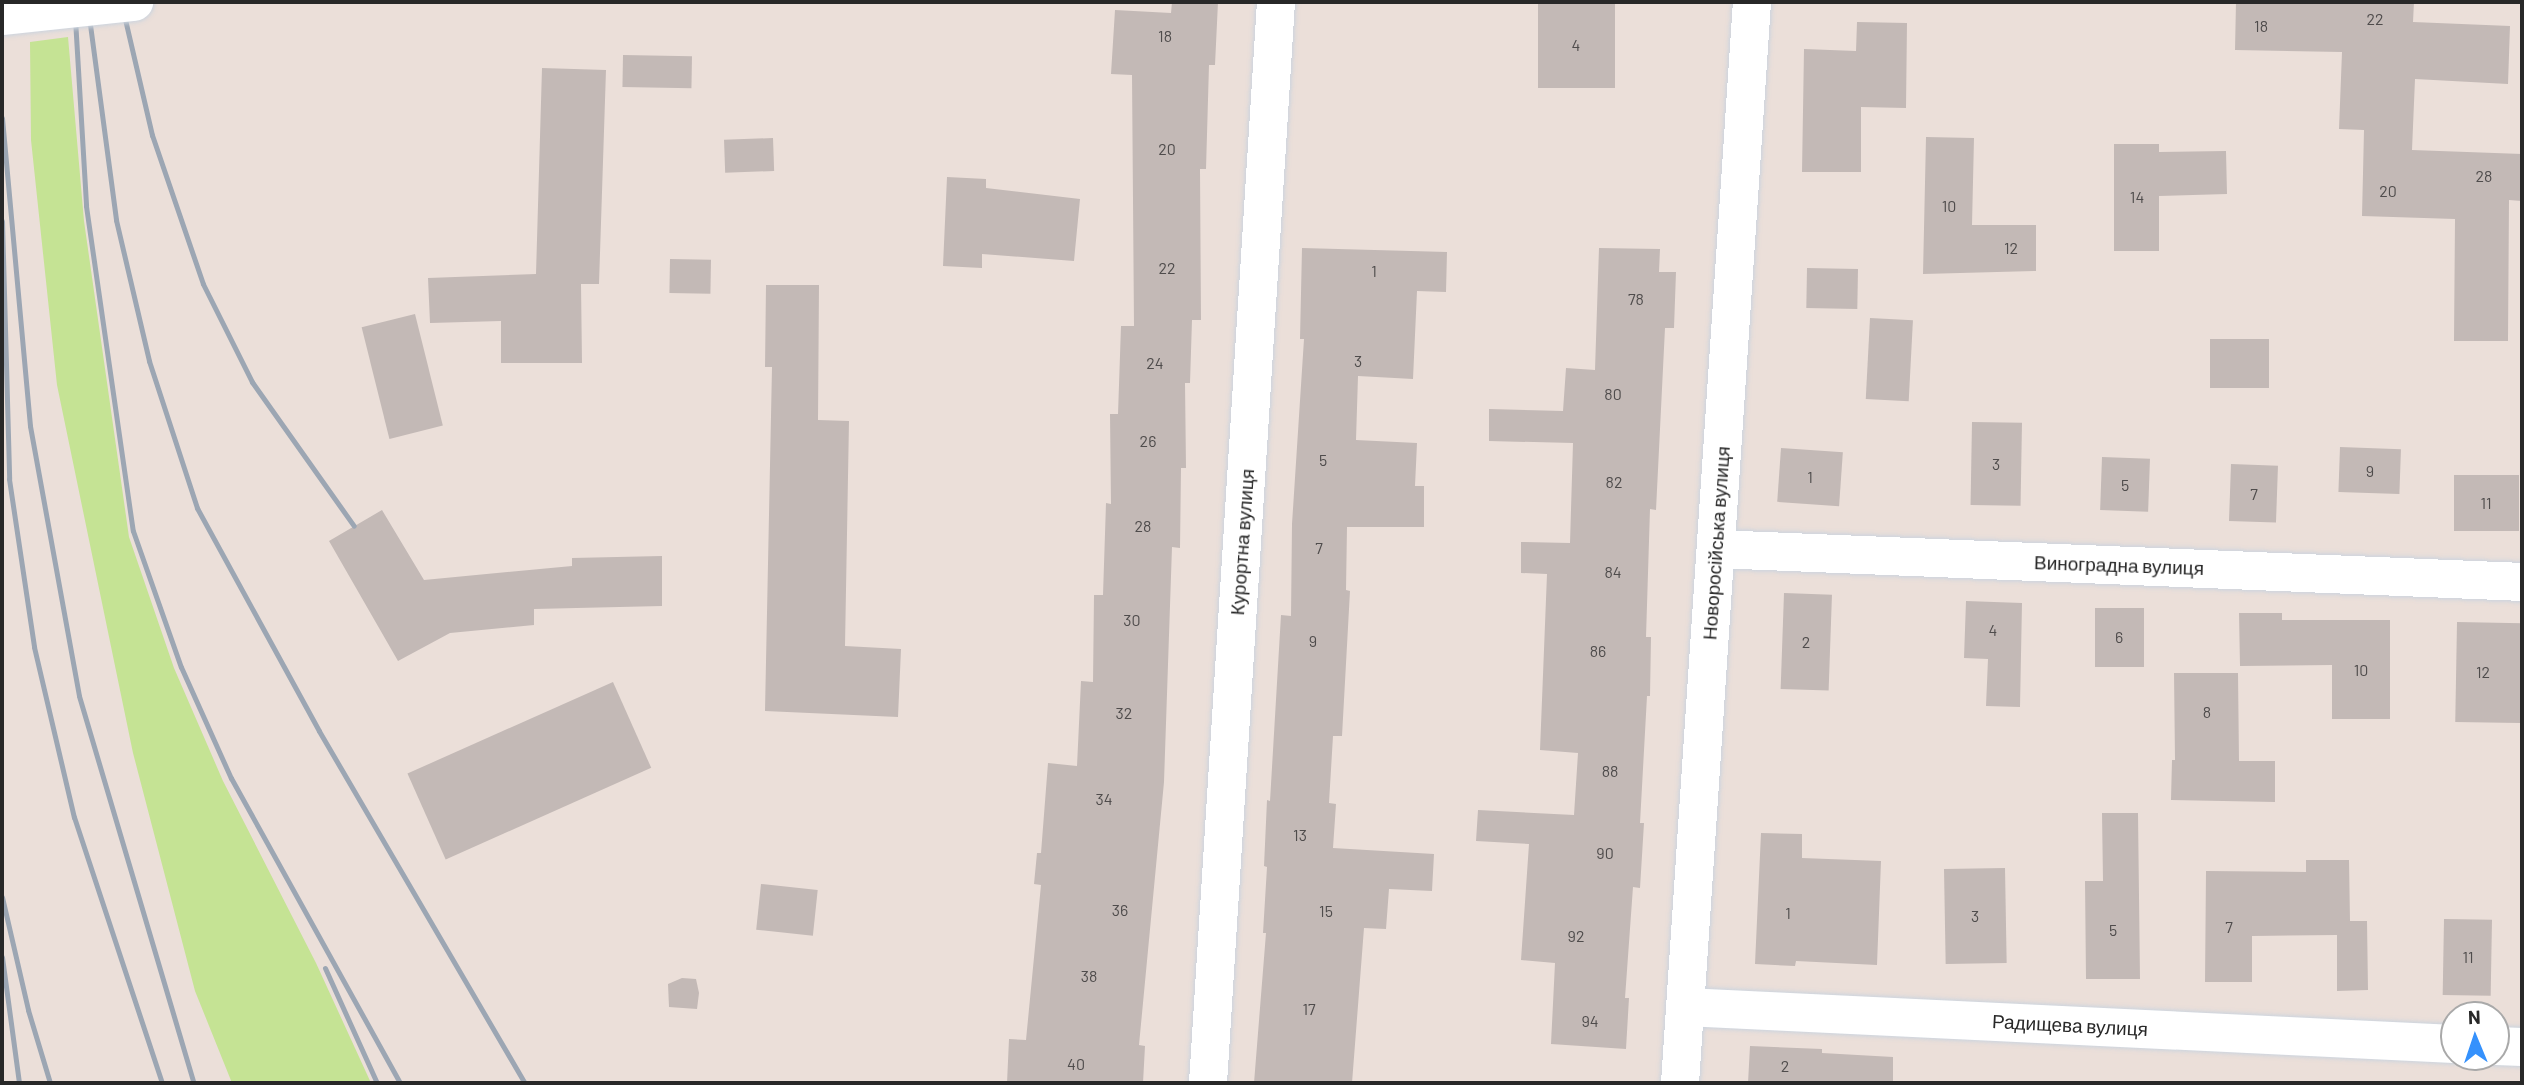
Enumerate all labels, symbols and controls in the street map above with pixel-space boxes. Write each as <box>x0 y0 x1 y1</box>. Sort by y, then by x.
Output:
house number: 22 <box>2366 9 2384 29</box>
house number: 18 <box>2254 16 2268 36</box>
house number: 18 <box>1158 26 1172 46</box>
house number: 4 <box>1572 35 1580 55</box>
house number: 20 <box>1158 139 1176 159</box>
house number: 28 <box>2476 166 2492 186</box>
house number: 20 <box>2379 181 2397 201</box>
house number: 14 <box>2130 187 2144 207</box>
house number: 10 <box>1942 196 1956 216</box>
house number: 12 <box>2004 238 2018 258</box>
house number: 22 <box>1158 258 1176 278</box>
house number: 1 <box>1371 261 1377 281</box>
house number: 78 <box>1628 289 1644 309</box>
house number: 3 <box>1354 351 1362 371</box>
house number: 24 <box>1146 353 1164 373</box>
house number: 80 <box>1604 384 1622 404</box>
house number: 26 <box>1140 431 1156 451</box>
street label: Новоросійська вулиця <box>1698 445 1734 641</box>
house number: 5 <box>1319 450 1327 470</box>
house number: 3 <box>1992 454 2000 474</box>
house number: 9 <box>2366 461 2374 481</box>
house number: 1 <box>1807 467 1813 487</box>
street label: Курортна вулиця <box>1226 468 1258 616</box>
house number: 82 <box>1606 472 1622 492</box>
house number: 5 <box>2121 475 2129 495</box>
house number: 7 <box>2250 484 2258 504</box>
house number: 11 <box>2480 493 2492 513</box>
house number: 28 <box>1135 516 1151 536</box>
house number: 7 <box>1315 538 1323 558</box>
street label: Виноградна вулиця <box>2034 551 2204 579</box>
house number: 84 <box>1604 562 1622 582</box>
house number: 30 <box>1123 610 1141 630</box>
house number: 4 <box>1989 620 1997 640</box>
house number: 6 <box>2115 627 2123 647</box>
house number: 9 <box>1309 631 1317 651</box>
house number: 2 <box>1802 632 1810 652</box>
house number: 86 <box>1590 641 1606 661</box>
house number: 10 <box>2354 660 2368 680</box>
house number: 12 <box>2476 662 2490 682</box>
house number: 8 <box>2203 702 2211 722</box>
house number: 32 <box>1116 703 1132 723</box>
house number: 88 <box>1602 761 1618 781</box>
house number: 34 <box>1095 789 1113 809</box>
house number: 13 <box>1293 825 1307 845</box>
house number: 90 <box>1596 843 1614 863</box>
house number: 36 <box>1112 900 1128 920</box>
house number: 15 <box>1319 901 1333 921</box>
house number: 1 <box>1785 903 1791 923</box>
house number: 3 <box>1971 906 1979 926</box>
house number: 7 <box>2225 917 2233 937</box>
house number: 5 <box>2109 920 2117 940</box>
house number: 92 <box>1568 926 1584 946</box>
house number: 11 <box>2462 947 2474 967</box>
house number: 38 <box>1081 966 1097 986</box>
house number: 17 <box>1302 999 1316 1019</box>
north arrow <box>2440 1001 2510 1071</box>
text: N <box>2468 1005 2481 1028</box>
street label: Радищева вулиця <box>1991 1010 2149 1040</box>
house number: 94 <box>1581 1011 1599 1031</box>
house number: 40 <box>1067 1054 1085 1074</box>
house number: 2 <box>1781 1056 1789 1076</box>

